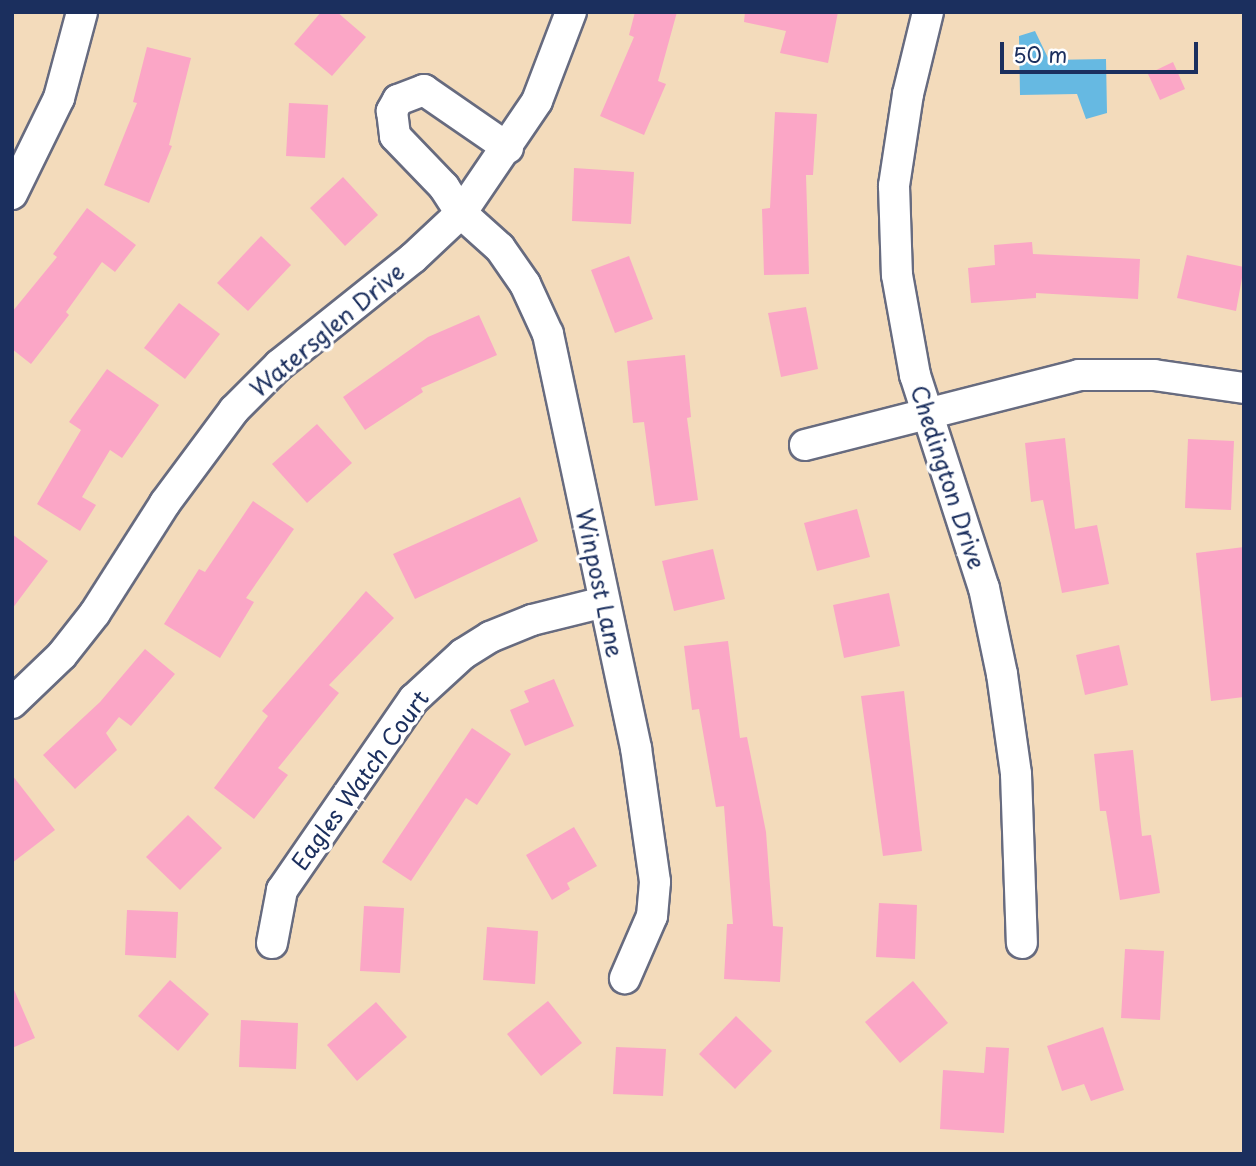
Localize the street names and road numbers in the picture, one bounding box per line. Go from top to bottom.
street label: Watersglen Drive [244,257,410,403]
street label: Chedington Drive [905,382,991,572]
street label: Winpost Lane [571,506,629,660]
street label: Eagles Watch Court [284,683,436,877]

